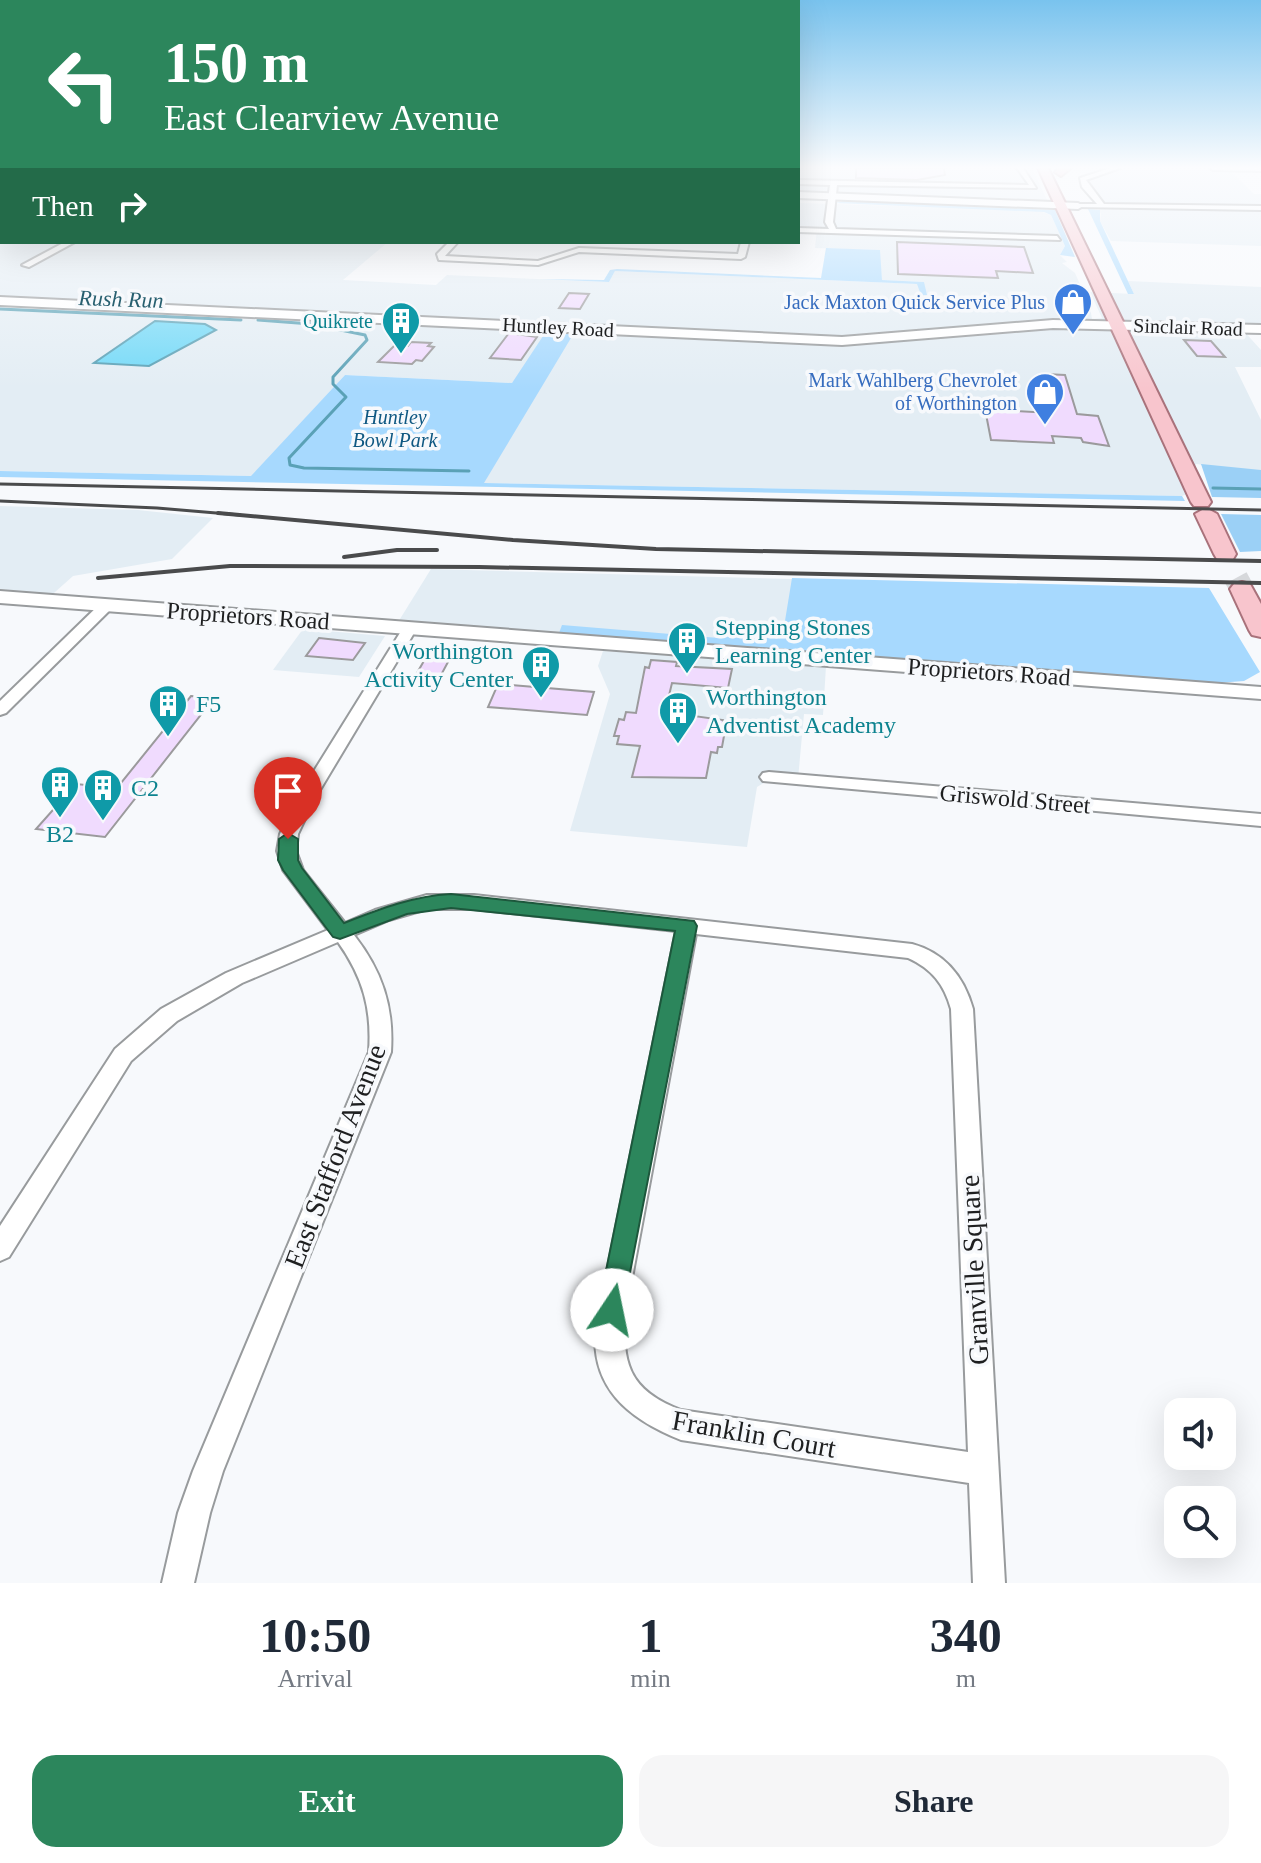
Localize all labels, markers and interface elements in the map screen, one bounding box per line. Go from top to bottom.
icon: left [32,32,136,136]
text: 150 m [164,32,309,94]
text: East Clearview Avenue [164,98,499,138]
icon: right [110,184,154,228]
text: Then [32,189,94,222]
shop icon: Jack Maxton Quick Service Plus [1052,281,1094,336]
water label: Rush Run [77,285,164,313]
place label: Jack Maxton Quick Service Plus [784,291,1045,313]
building icon: Quikrete [380,300,422,355]
place label: Quikrete [303,310,373,332]
street label: Huntley Road [502,313,614,342]
street label: Sinclair Road [1133,314,1243,340]
place label: Mark Wahlberg Chevrolet of Worthington [808,369,1017,415]
shop icon: Mark Wahlberg Chevrolet of Worthington [1024,371,1066,426]
park label: Huntley Bowl Park [353,406,439,451]
street label: Proprietors Road [166,597,330,635]
place label: Stepping Stones Learning Center [715,614,872,668]
building icon: Stepping Stones Learning Center [666,620,708,675]
place label: Worthington Activity Center [364,638,513,692]
building icon: Worthington Activity Center [520,644,562,699]
street label: Proprietors Road [907,653,1071,691]
building icon: F5 [147,683,189,738]
place label: Worthington Adventist Academy [706,684,896,738]
building icon: Worthington Adventist Academy [657,690,699,745]
place label: F5 [196,691,221,717]
pin [254,757,322,839]
building icon: B2 [39,764,81,819]
building icon: C2 [82,767,124,822]
icon: arrive [266,769,310,813]
place label: C2 [131,775,159,801]
street label: Griswold Street [938,779,1092,819]
place label: B2 [46,821,74,847]
street label: East Stafford Avenue [278,1040,392,1272]
street label: Granville Square [954,1174,994,1366]
position arrow [570,1268,654,1352]
map controls [1164,1398,1236,1558]
button: sound [1164,1398,1236,1470]
street label: Franklin Court [670,1404,838,1464]
button: search [1164,1486,1236,1558]
text: 10:50 [259,1609,371,1662]
text: 1 [638,1609,662,1662]
text: 340 [930,1609,1002,1662]
text: Arrival [278,1664,353,1693]
text: min [630,1664,671,1693]
text: m [956,1664,976,1693]
button: Exit [32,1755,623,1847]
button: Share [639,1755,1229,1847]

